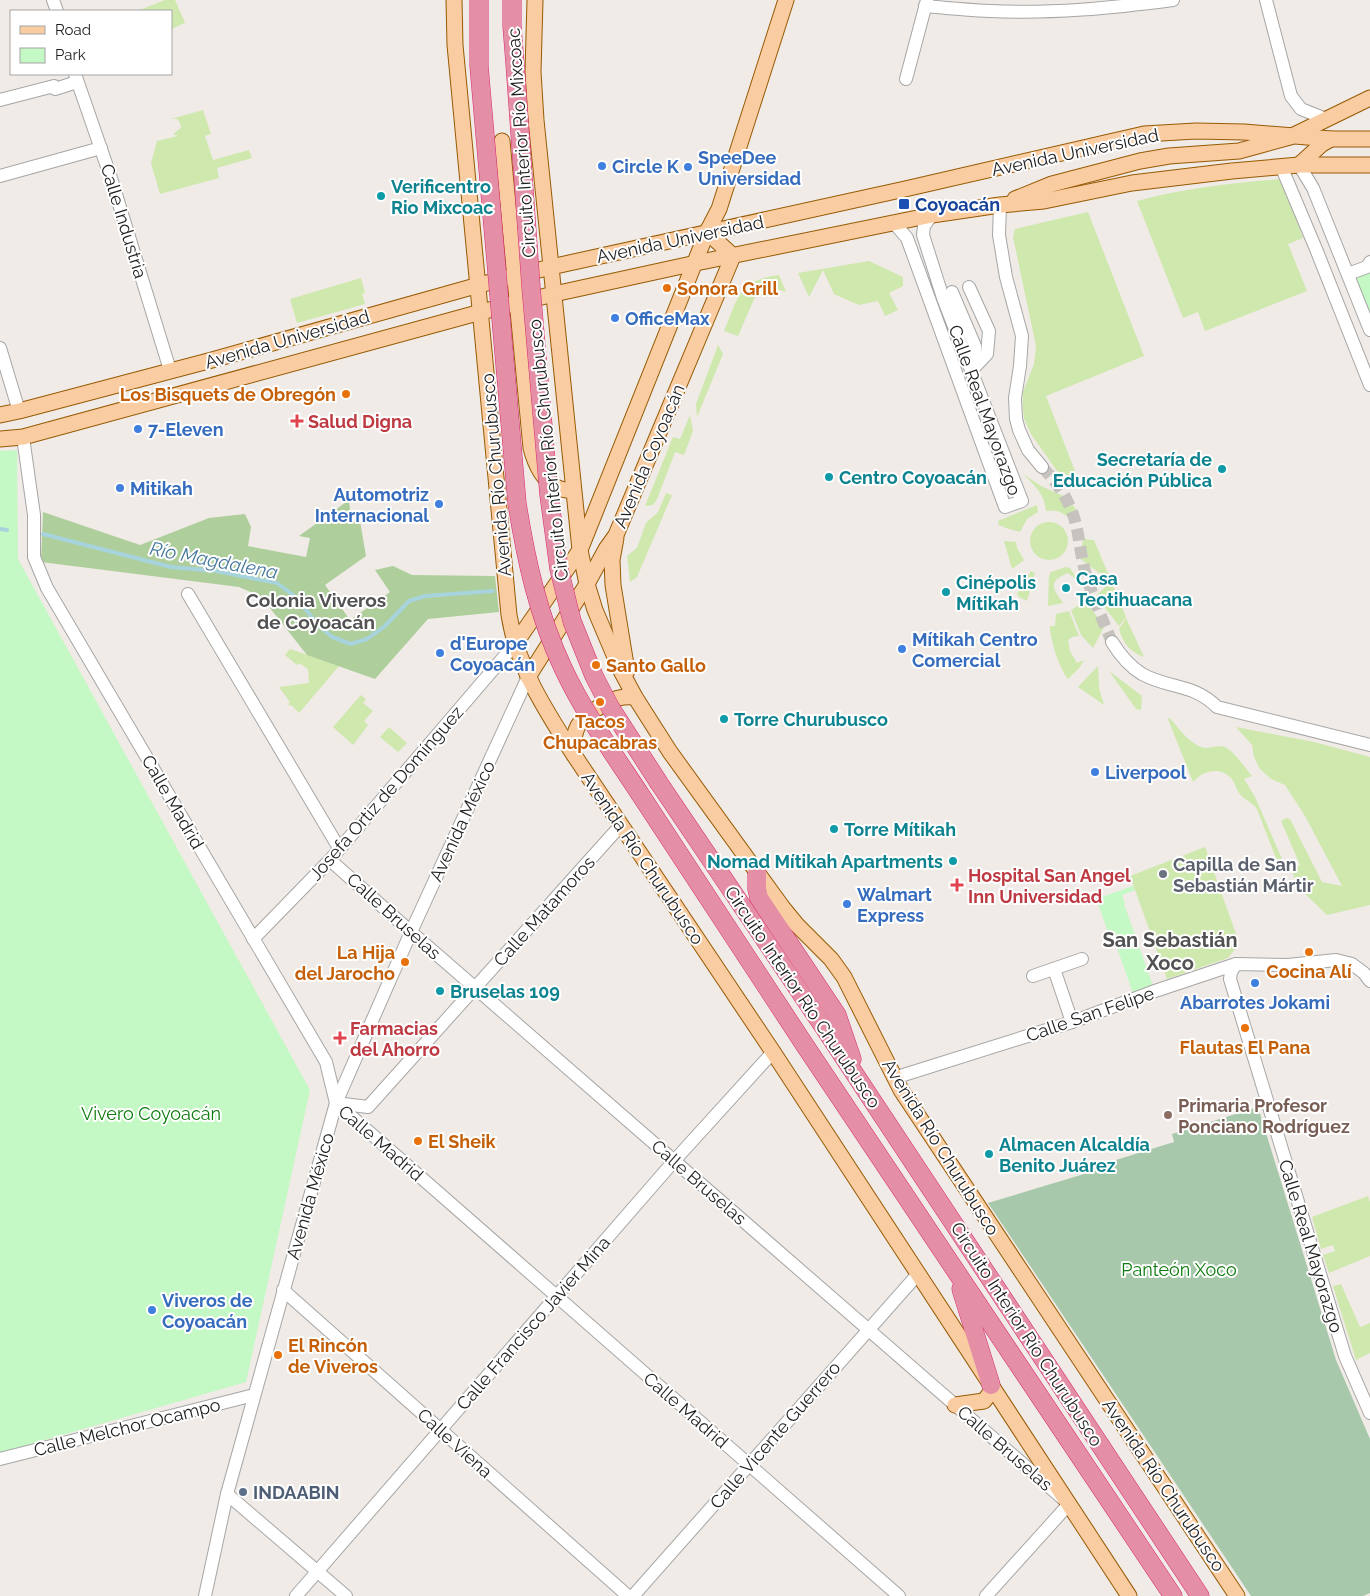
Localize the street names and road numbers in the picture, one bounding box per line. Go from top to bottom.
street label: Circuito Interior Río Mixcoac [502,27,540,259]
street label: Avenida Universidad [990,124,1160,180]
street label: Calle Industria [97,161,151,281]
street label: Avenida Universidad [595,211,765,267]
street label: Avenida Universidad [202,305,372,373]
street label: Circuito Interior Río Churubusco [524,318,572,582]
street label: Calle Real Mayorazgo [944,322,1026,498]
street label: Avenida Río Churubusco [477,372,515,577]
street label: Avenida Coyoacán [609,381,689,531]
street label: Josefa Ortiz de Domínguez [305,702,467,884]
street label: Calle Madrid [138,751,208,853]
street label: Avenida México [425,757,499,885]
street label: Avenida Río Churubusco [577,768,709,949]
street label: Calle Matamoros [489,851,599,970]
street label: Calle Bruselas [343,868,445,964]
street label: Circuito Interior Río Churubusco [721,882,885,1112]
street label: Calle San Felipe [1023,982,1157,1046]
street label: Avenida Río Churubusco [878,1055,1004,1239]
street label: Calle Madrid [334,1101,428,1185]
street label: Avenida México [282,1130,338,1262]
street label: Calle Bruselas [647,1135,751,1229]
street label: Calle Real Mayorazgo [1275,1157,1347,1335]
street label: Circuito Interior Río Churubusco [947,1218,1108,1450]
street label: Calle Francisco Javier Mina [452,1232,614,1414]
street label: Calle Vicente Guerrero [705,1357,845,1513]
street label: Calle Madrid [639,1368,733,1452]
street label: Calle Melchor Ocampo [32,1394,223,1460]
street label: Avenida Río Churubusco [1098,1395,1230,1576]
street label: Calle Bruselas [953,1401,1057,1495]
street label: Calle Viena [413,1404,497,1482]

